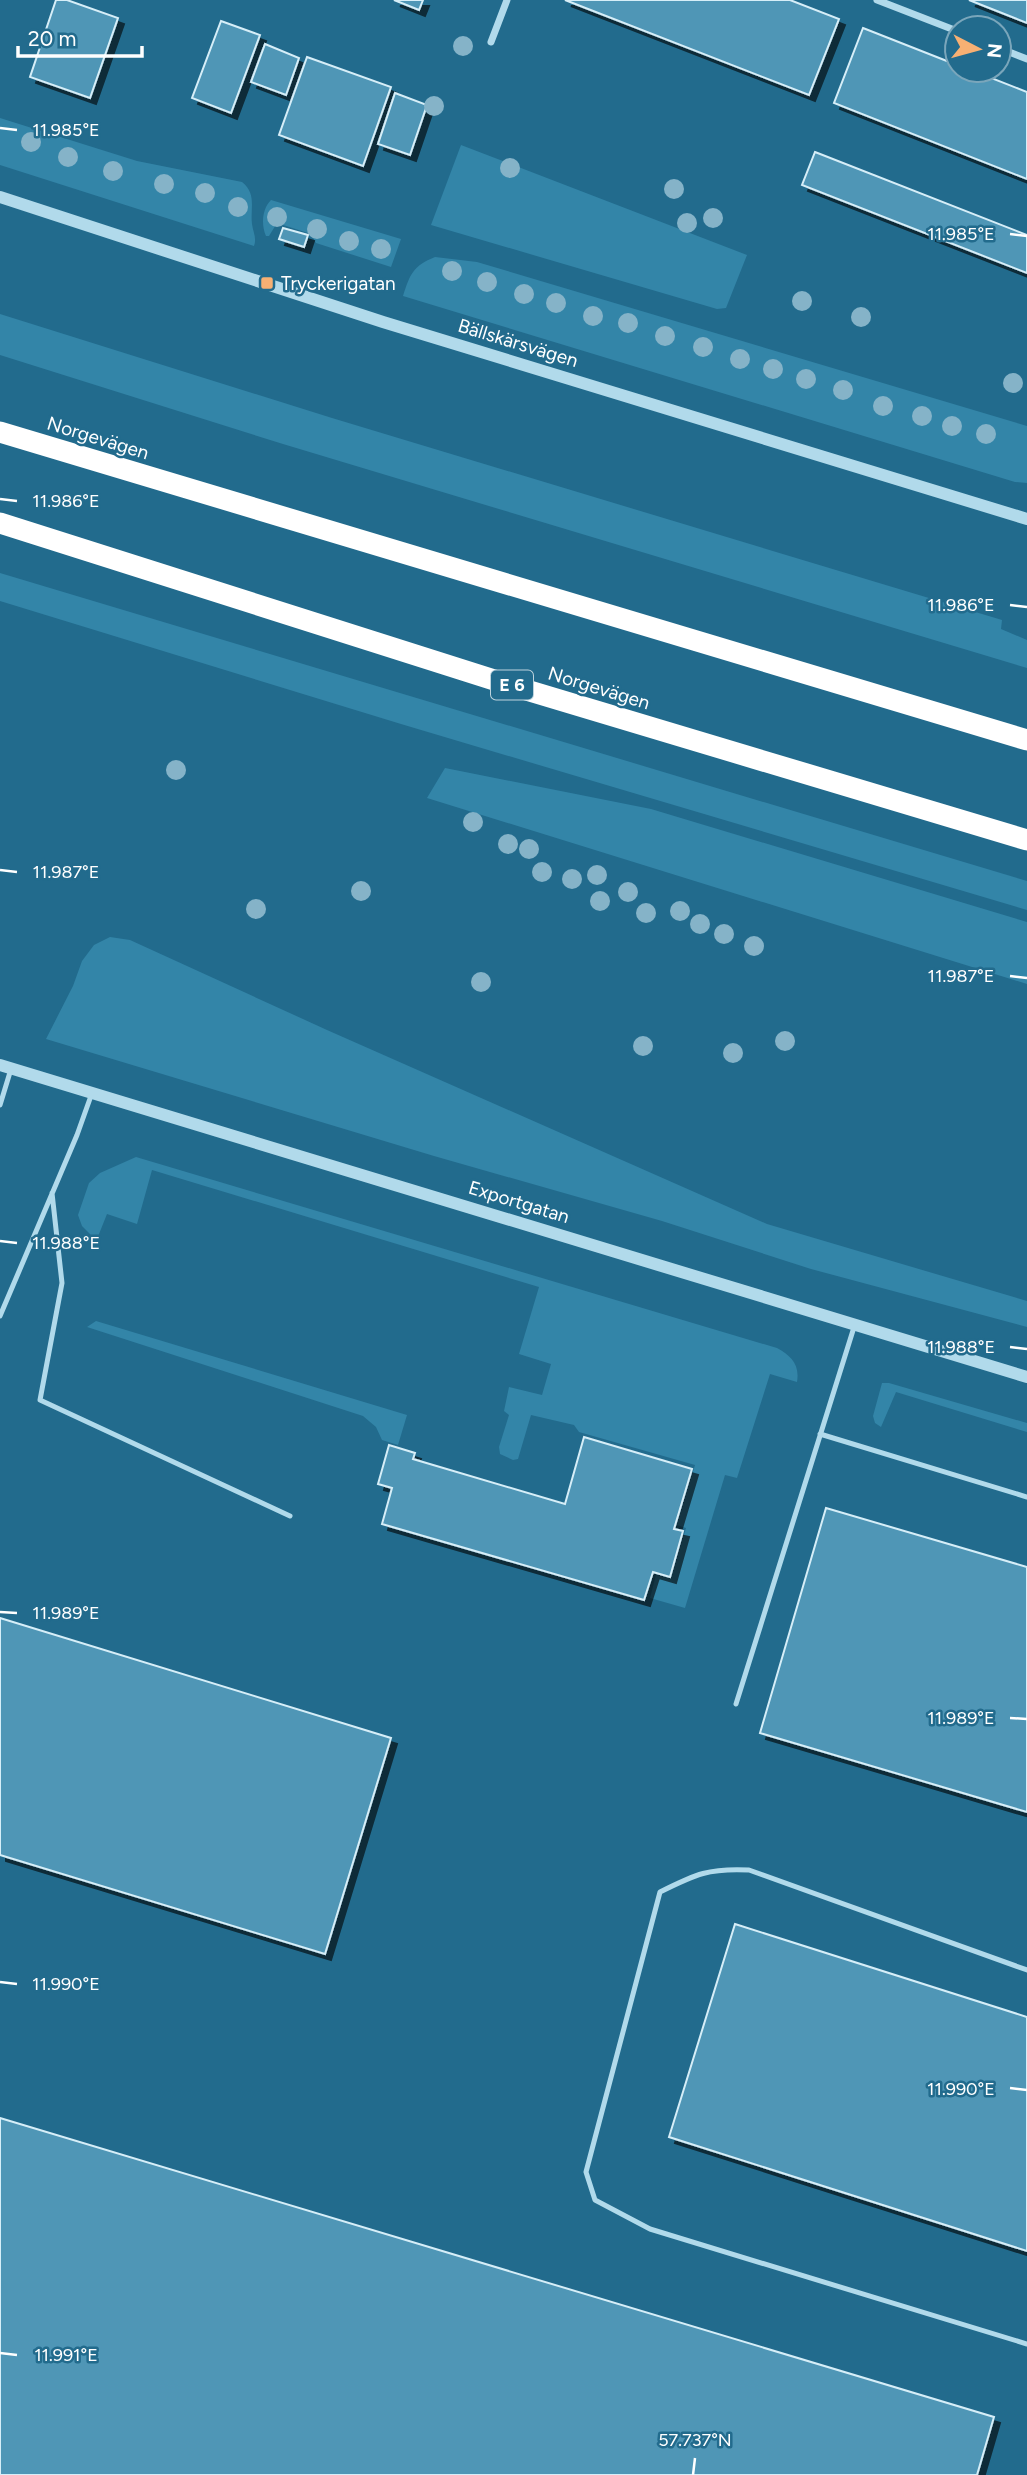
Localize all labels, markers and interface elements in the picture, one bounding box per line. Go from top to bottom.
scale bar [18,14,142,58]
north arrow [943,14,1013,84]
text: 20 m [28,26,76,51]
text: N [982,42,1007,59]
text: 11.985°E [32,119,100,141]
text: 11.985°E [927,223,995,245]
place label: Tryckerigatan [281,272,396,295]
marker: Tryckerigatan [259,275,275,291]
street label: Bällskärsvägen [455,314,581,372]
street label: Norgevägen [44,412,152,464]
text: 11.986°E [32,490,100,512]
text: 11.986°E [927,594,995,616]
street label: Norgevägen [545,662,653,714]
road number: E 6 [491,670,533,700]
text: 11.987°E [33,861,99,883]
text: 11.987°E [928,965,994,987]
street label: Exportgatan [466,1176,572,1228]
text: 11.988°E [32,1232,100,1254]
text: 11.988°E [927,1336,995,1358]
text: 11.989°E [32,1602,100,1624]
text: 11.989°E [927,1707,995,1729]
text: 11.990°E [32,1973,100,1995]
text: 11.990°E [927,2078,995,2100]
text: 11.991°E [34,2344,98,2366]
text: 57.737°N [658,2429,732,2451]

